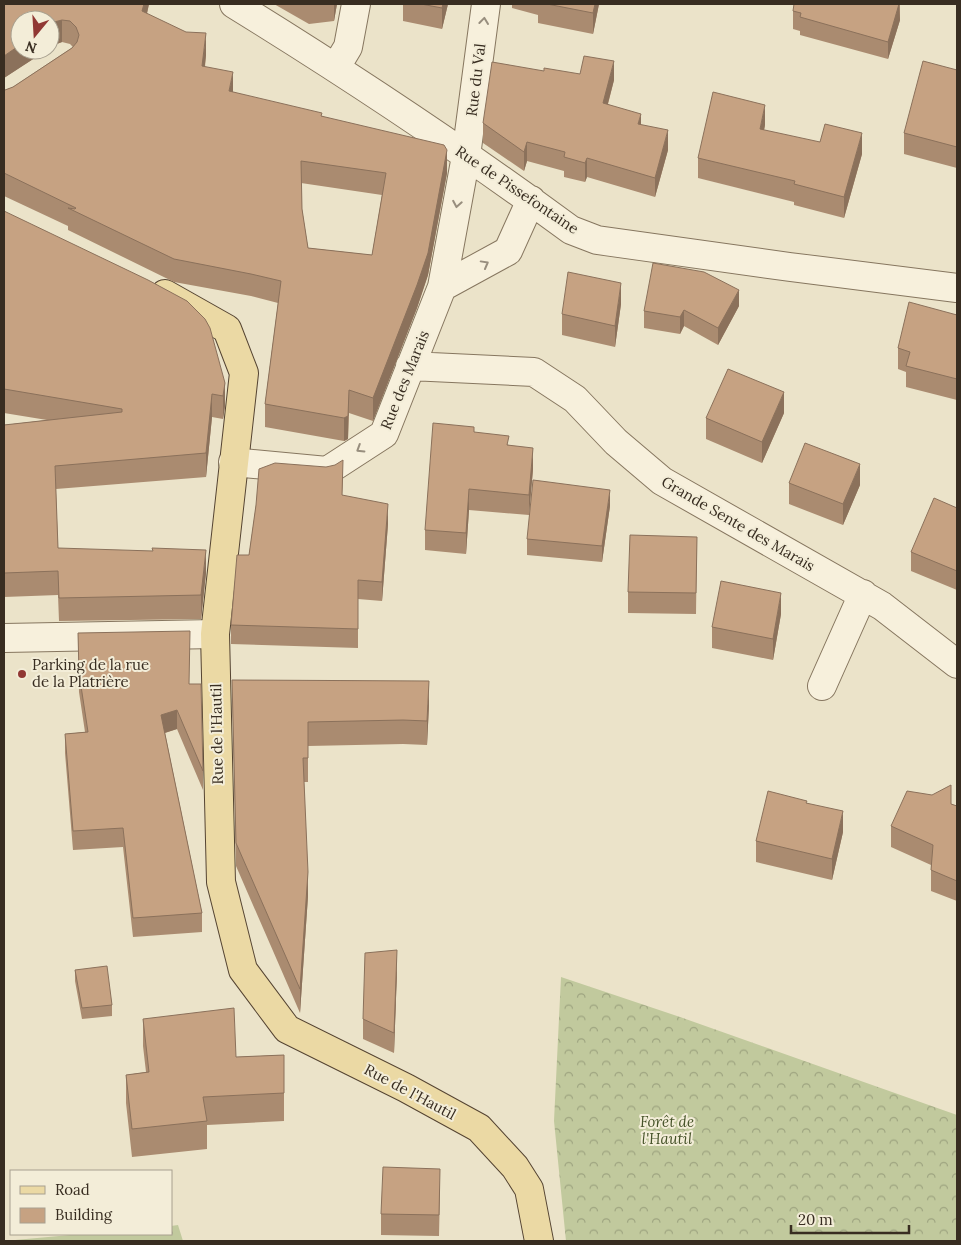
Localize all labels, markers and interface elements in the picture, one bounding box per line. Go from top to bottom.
north arrow [10,10,60,60]
one-way arrow [478,17,489,25]
text: N [23,37,39,58]
street label: Rue du Val [462,42,489,118]
street label: Rue de Pissefontaine [452,141,583,238]
one-way arrow [453,200,463,208]
one-way arrow [479,260,488,270]
street label: Rue des Marais [376,327,433,432]
one-way arrow [356,443,365,453]
street label: Grande Sente des Marais [658,472,818,575]
place label: Parking de la rue de la Platrière [32,655,149,691]
marker: Parking de la rue de la Platrière [16,668,28,680]
street label: Rue de l'Hautil [206,683,227,785]
street label: Rue de l'Hautil [361,1059,459,1124]
park label: Forêt de l'Hautil [640,1112,694,1148]
legend [10,1170,172,1235]
text: Road [55,1180,90,1199]
scale bar [791,1202,908,1234]
text: Building [55,1205,113,1224]
text: 20 m [798,1210,833,1229]

